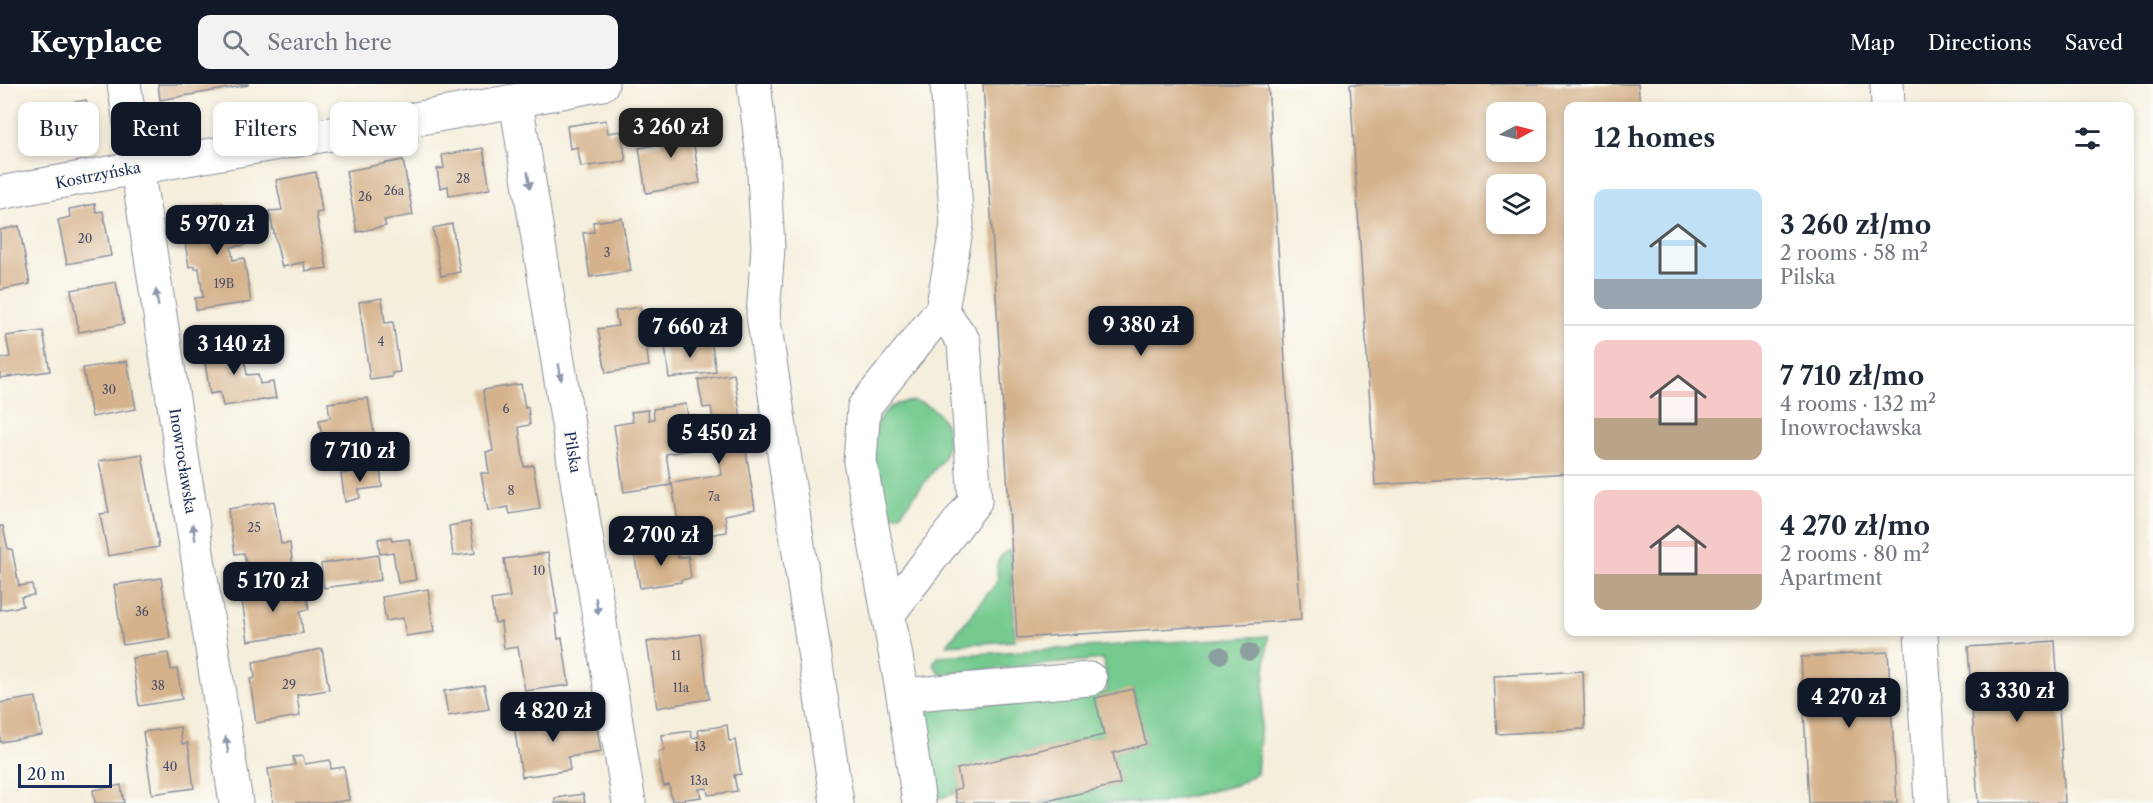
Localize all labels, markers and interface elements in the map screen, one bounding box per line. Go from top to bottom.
search box [198,15,618,69]
text: Keyplace [30,25,162,59]
icon: search [219,26,252,59]
text: Search here [267,29,392,56]
text: Map [1850,30,1895,55]
text: Directions [1928,30,2032,55]
text: Saved [2065,30,2123,55]
chip: Buy [18,102,99,156]
chip: Rent [111,102,201,156]
chip: Filters [213,102,318,156]
chip: New [330,102,418,156]
north arrow [1486,102,1546,162]
map controls [1486,102,1546,234]
pin: 3 260 zł [609,108,733,159]
text: 3 260 zł [633,115,709,139]
text: 12 homes [1594,122,1715,154]
icon: filters [2071,122,2104,155]
street label: Kostrzyńska [54,157,142,193]
one-way arrow [525,170,534,189]
house number: 28 [456,171,470,186]
button: layers [1486,174,1546,234]
house number: 26a [384,183,405,198]
house number: 26 [358,189,372,204]
pin: 5 970 zł [155,205,279,256]
text: 3 260 zł/mo [1780,209,1931,241]
text: 5 970 zł [180,212,254,236]
icon: home [1642,213,1714,285]
house number: 20 [78,231,92,246]
text: 2 rooms · 58 m² [1780,241,1928,265]
house number: 3 [604,245,610,260]
text: Pilska [1780,265,1836,289]
house number: 19B [214,276,234,291]
one-way arrow [153,288,162,307]
pin: 9 380 zł [1079,306,1203,357]
pin: 7 660 zł [628,308,752,359]
text: 9 380 zł [1103,313,1179,337]
text: 7 660 zł [652,315,728,339]
pin: 3 140 zł [172,325,296,376]
text: 3 140 zł [197,332,271,356]
house number: 4 [378,334,385,349]
text: 7 710 zł/mo [1780,360,1924,392]
one-way arrow [555,363,564,382]
icon: home [1642,364,1714,436]
house number: 30 [102,382,116,397]
text: 4 rooms · 132 m² [1780,392,1936,416]
house number: 6 [502,401,510,416]
street label: Inowrocławska [165,407,201,515]
pin: 5 450 zł [657,414,781,465]
text: Inowrocławska [1780,416,1922,440]
text: 5 450 zł [681,421,757,445]
street label: Pilska [560,430,586,474]
pin: 7 710 zł [298,432,422,483]
text: 7 710 zł [325,439,395,463]
house number: 8 [507,483,515,498]
house number: 7a [708,489,721,504]
text: 4 270 zł/mo [1780,510,1930,542]
icon: home [1642,514,1714,586]
pin: 2 700 zł [599,516,723,567]
house number: 25 [247,520,261,535]
one-way arrow [189,522,198,541]
text: 2 700 zł [623,523,699,547]
text: 2 rooms · 80 m² [1780,542,1930,566]
pin: 5 170 zł [211,562,335,613]
house number: 10 [533,563,545,578]
text: Apartment [1780,566,1883,590]
text: 5 170 zł [237,569,309,593]
one-way arrow [593,597,602,616]
house number: 36 [135,604,149,619]
house number: 11 [671,648,681,663]
pin: 3 330 zł [1955,672,2079,723]
house number: 29 [282,677,296,692]
house number: 38 [151,678,165,693]
pin: 4 270 zł [1787,678,1911,729]
text: 3 330 zł [1979,679,2055,703]
house number: 11a [673,680,690,695]
text: 4 270 zł [1811,685,1887,709]
pin: 4 820 zł [491,692,615,743]
text: 4 820 zł [514,699,592,723]
one-way arrow [222,736,231,755]
house number: 13 [694,739,706,754]
house number: 40 [163,759,177,774]
scale bar [18,761,112,788]
text: 20 m [27,764,66,784]
house number: 13a [690,773,709,788]

